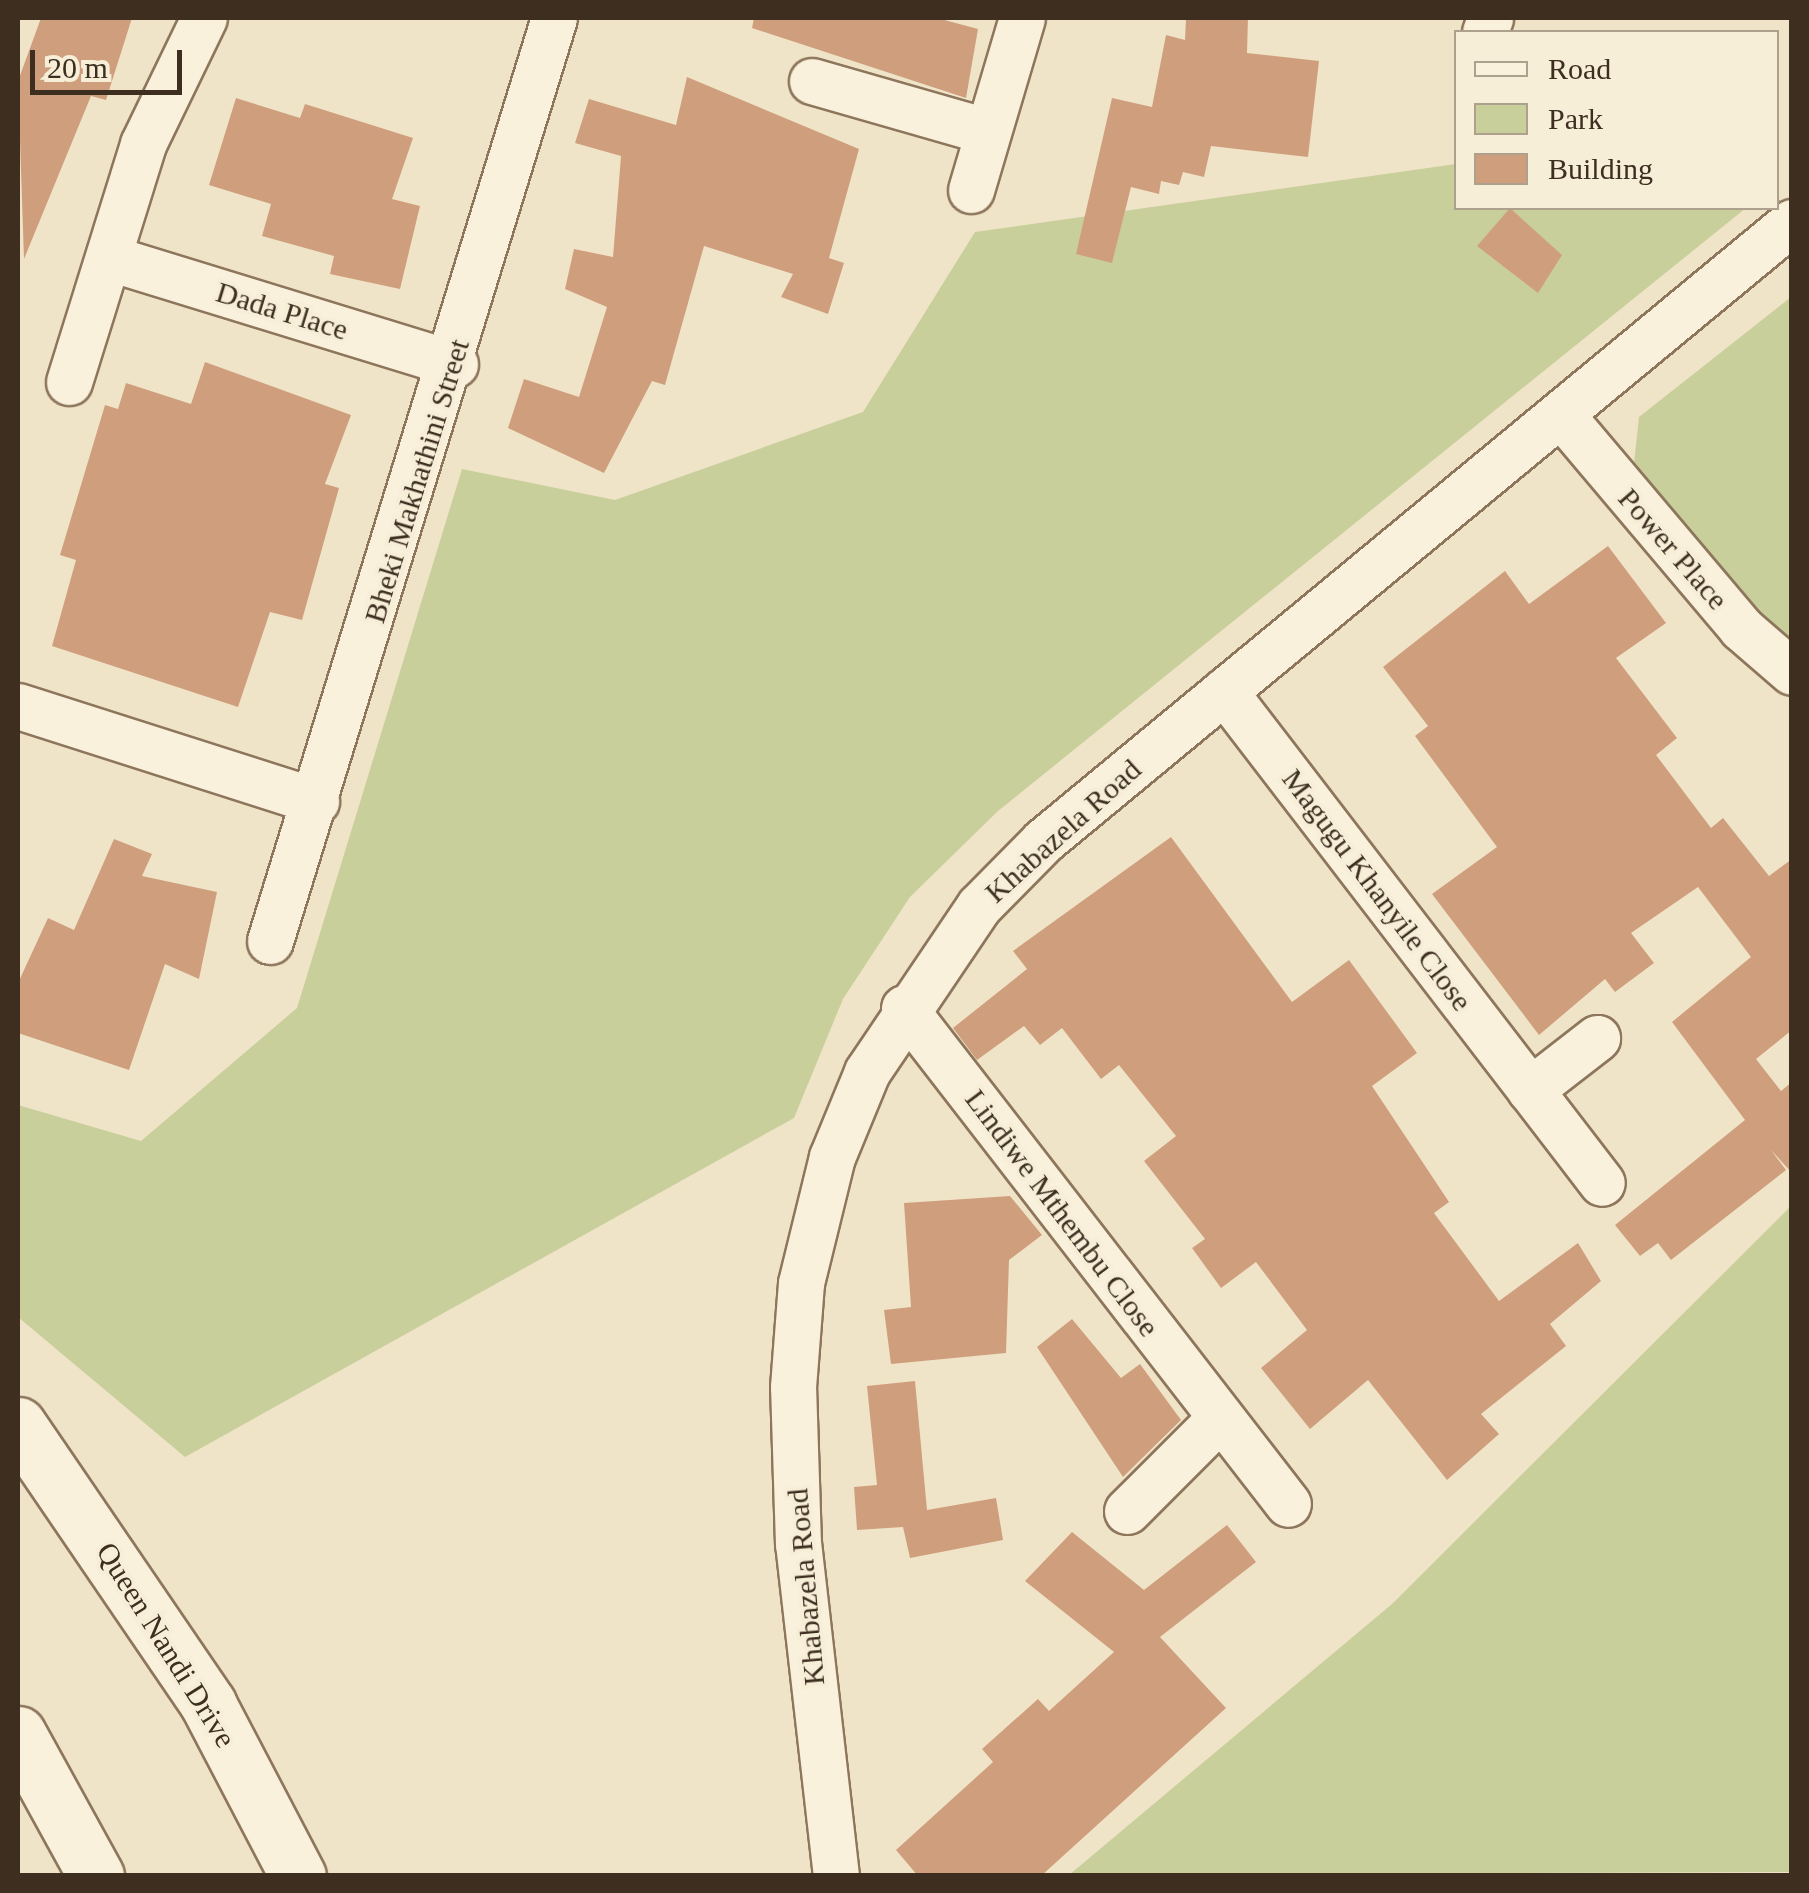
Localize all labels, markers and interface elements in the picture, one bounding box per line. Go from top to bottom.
scale bar [35,30,188,92]
legend [1454,30,1779,210]
text: 20 m [47,51,108,84]
text: Road [1548,52,1611,85]
text: Park [1548,102,1603,135]
text: Building [1548,152,1653,185]
street label: Dada Place [212,274,352,348]
street label: Bheki Makhathini Street [357,335,477,627]
street label: Power Place [1610,481,1736,617]
street label: Khabazela Road [978,752,1148,910]
street label: Magugu Khanyile Close [1274,762,1480,1018]
street label: Lindiwe Mthembu Close [957,1082,1167,1344]
street label: Khabazela Road [779,1487,833,1687]
street label: Queen Nandi Drive [88,1536,244,1754]

